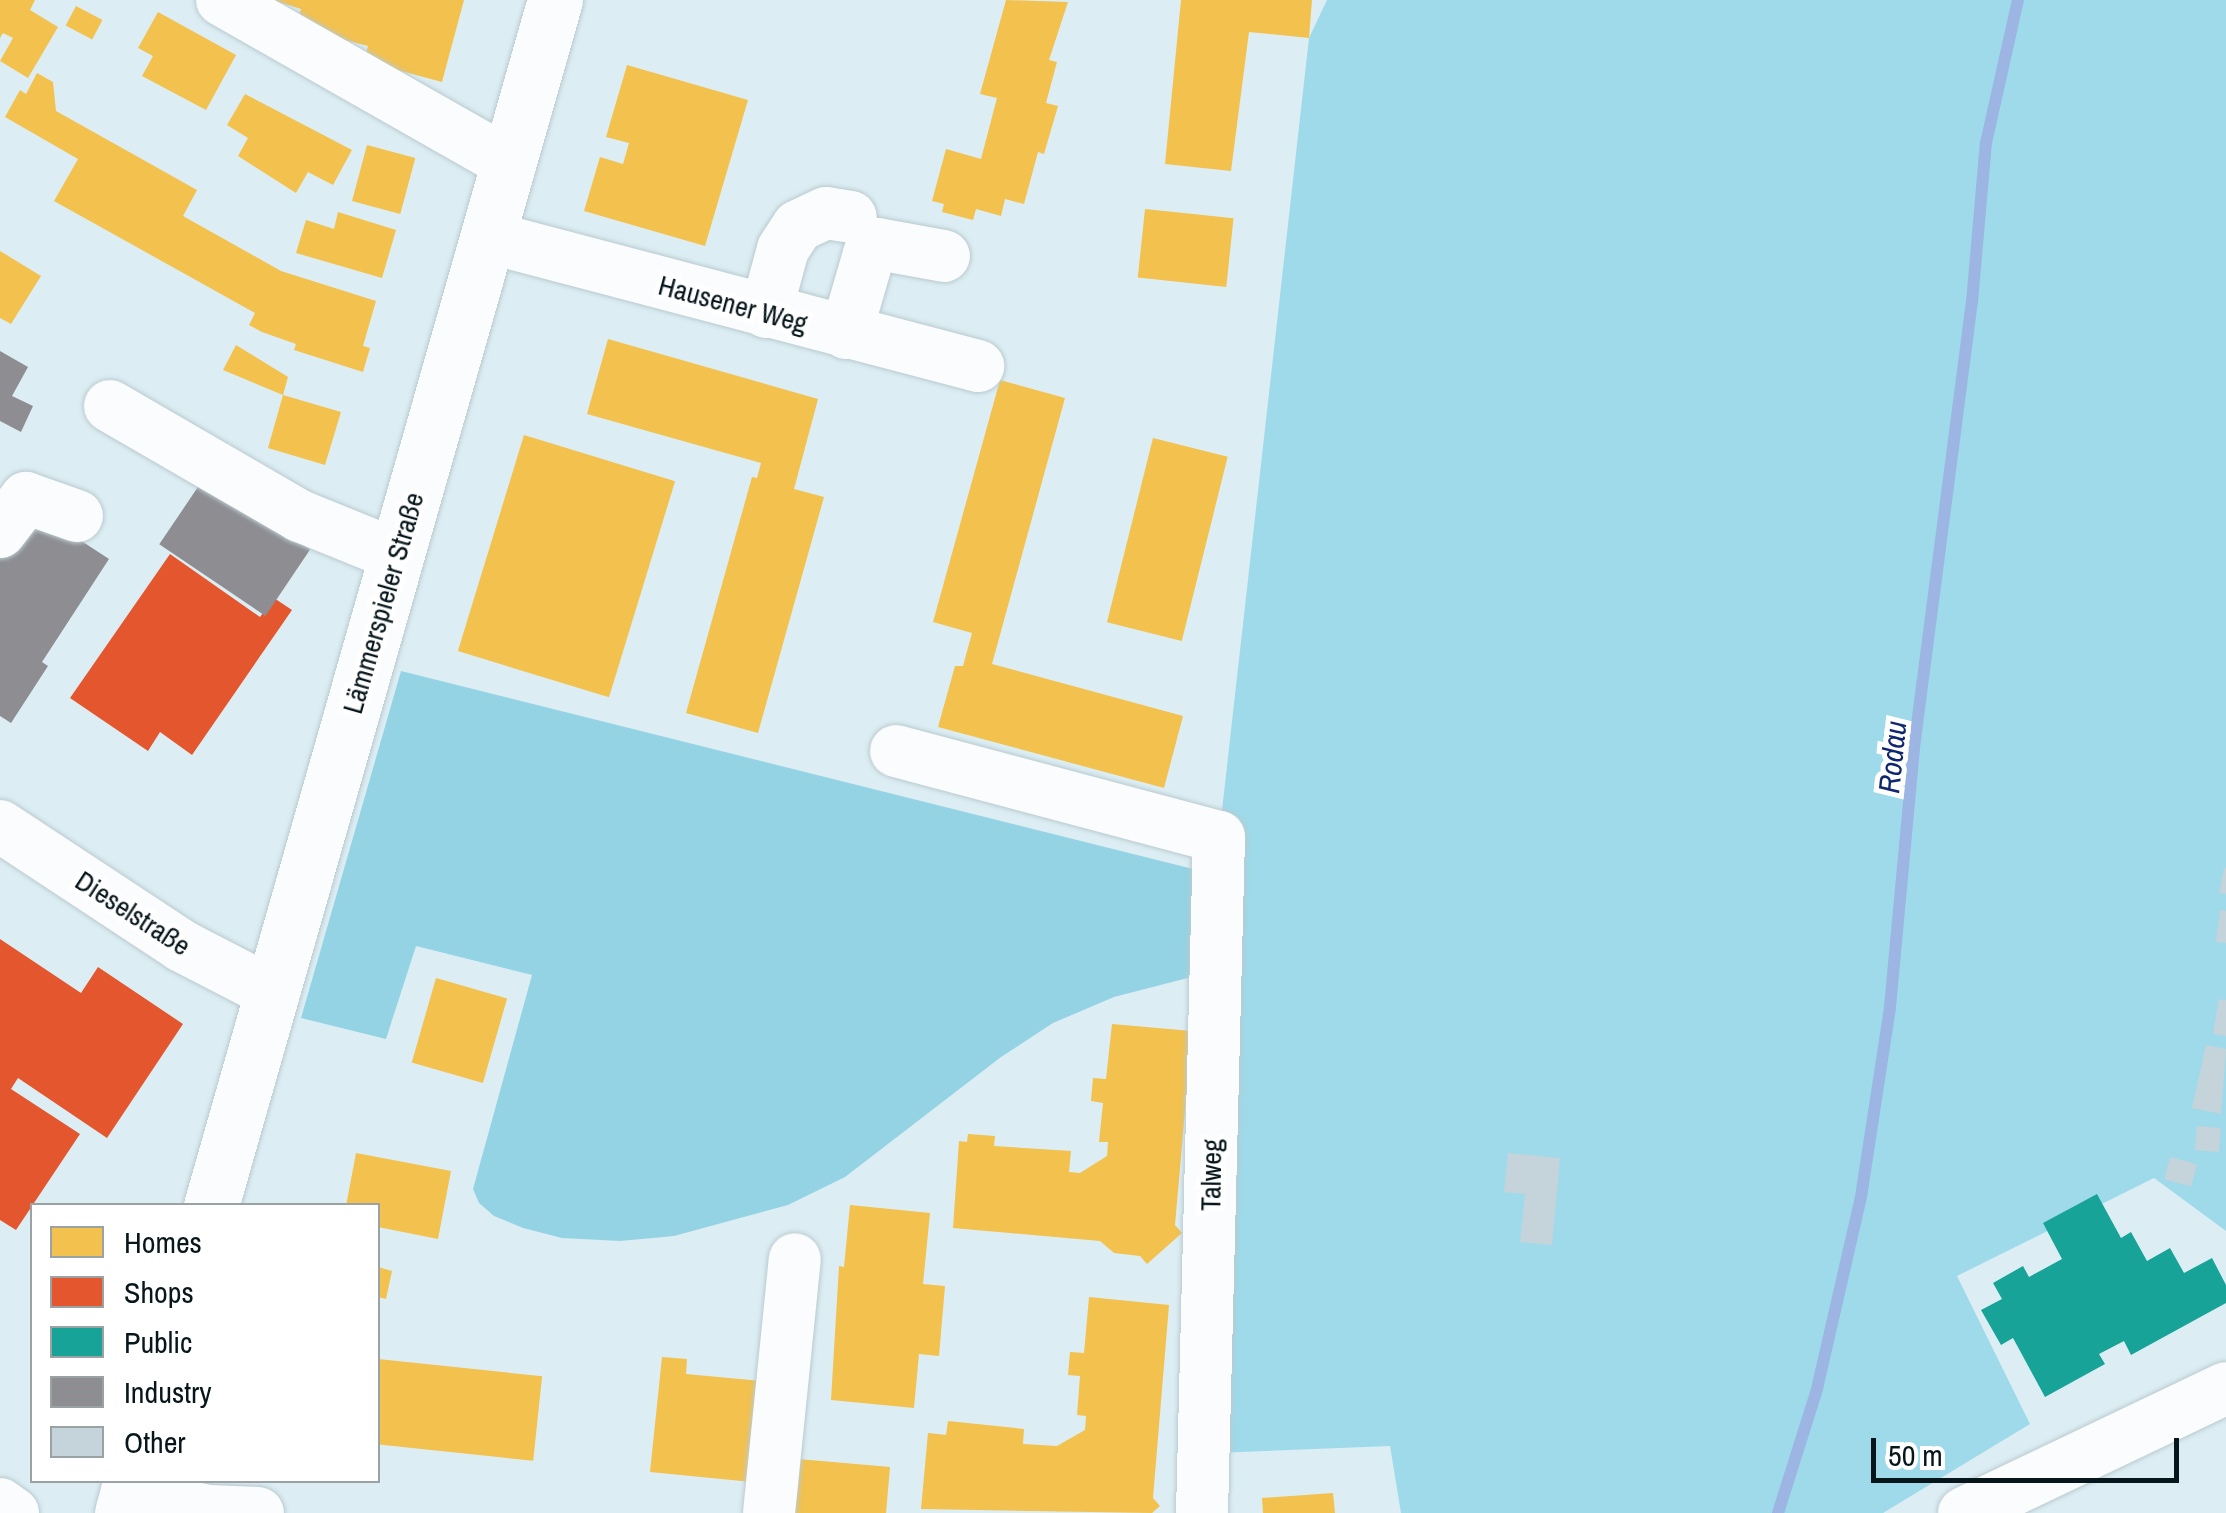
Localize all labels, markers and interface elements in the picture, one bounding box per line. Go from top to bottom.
street label: Hausener Weg [655,268,811,340]
street label: Lämmerspieler Straße [335,489,431,717]
water label: Rodau [1870,719,1914,795]
street label: Dieselstraße [69,863,197,963]
street label: Talweg [1194,1139,1228,1211]
legend [30,1203,380,1483]
text: Homes [124,1222,202,1262]
text: Shops [124,1272,194,1312]
text: Public [124,1322,192,1362]
text: Industry [124,1372,212,1412]
scale bar [1876,1418,2184,1480]
text: Other [124,1422,186,1462]
text: 50 m [1888,1435,1943,1475]

